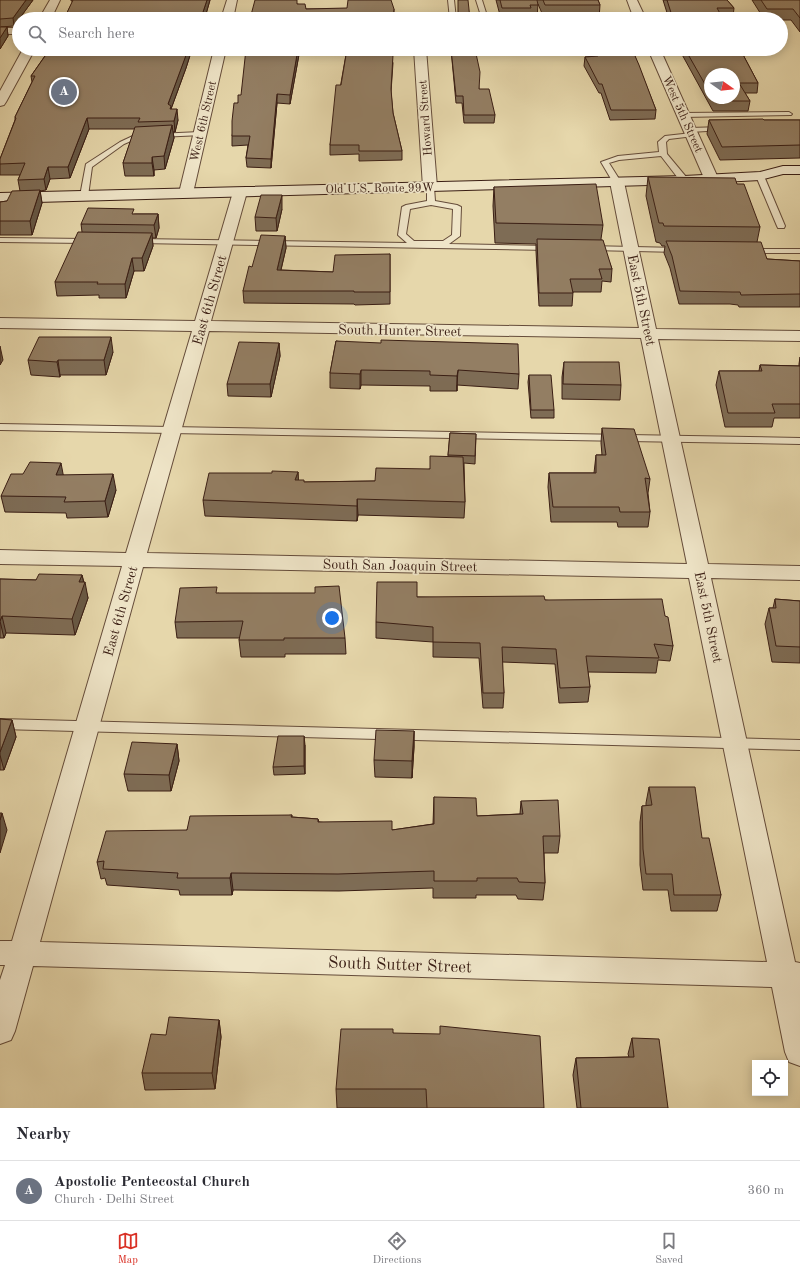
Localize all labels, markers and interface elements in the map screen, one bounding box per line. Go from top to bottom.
search box [12,12,788,56]
icon: search [26,23,48,45]
text: Search here [58,27,135,42]
north arrow [704,68,740,104]
street label: West 5th Street [660,74,705,155]
pin: A [51,77,77,107]
street label: Howard Street [417,79,435,156]
street label: West 6th Street [189,80,219,163]
street label: Old U.S. Route 99W [325,182,435,196]
street label: East 6th Street [190,253,230,347]
street label: East 5th Street [624,253,658,347]
street label: South Hunter Street [338,323,462,339]
street label: South San Joaquin Street [322,558,478,574]
street label: East 6th Street [101,564,141,658]
street label: East 5th Street [691,570,725,664]
your location [322,608,342,628]
street label: South Sutter Street [328,954,472,977]
map controls [752,1060,788,1096]
button: locate [752,1060,788,1096]
text: Nearby [16,1126,71,1143]
text: Apostolic Pentecostal Church [54,1175,250,1190]
text: A [24,1184,34,1197]
text: 360 m [747,1184,784,1197]
text: Church · Delhi Street [54,1193,174,1206]
tab: Map [117,1230,139,1268]
tab: Directions [373,1230,421,1268]
tab: Saved [655,1230,683,1268]

